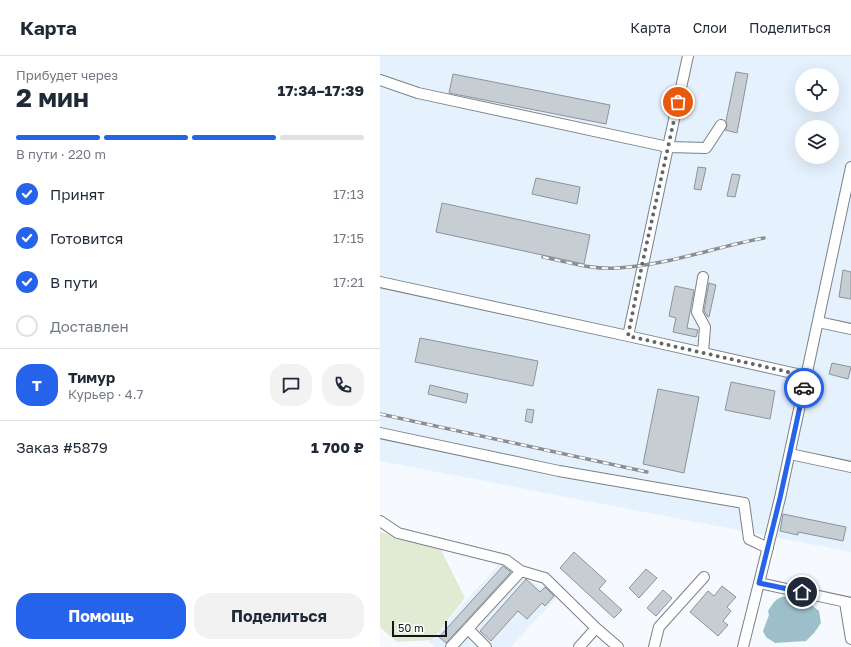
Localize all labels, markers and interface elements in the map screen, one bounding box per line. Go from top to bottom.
text: Карта [20,16,77,39]
text: Карта [630,19,671,36]
text: Слои [693,19,727,36]
text: Поделиться [749,19,831,36]
text: Прибудет через [16,67,118,83]
map controls [795,68,839,164]
button: locate [795,68,839,112]
text: 17:34–17:39 [277,81,364,99]
text: 2 мин [16,82,89,113]
pin [661,85,695,119]
icon: bag [667,91,689,113]
button: layers [795,120,839,164]
text: В пути · 220 m [16,146,106,162]
icon: check [16,183,38,205]
text: Принят [50,185,105,203]
text: 17:13 [333,186,364,202]
icon: check [16,227,38,249]
text: Готовится [50,229,123,247]
text: 17:15 [333,230,364,246]
icon: check [16,271,38,293]
text: В пути [50,273,98,291]
text: 17:21 [333,274,364,290]
text: Доставлен [50,317,129,335]
button: chat [270,364,312,406]
button: phone [322,364,364,406]
text: Тимур [68,368,115,386]
courier [784,368,824,408]
text: Т [32,376,42,394]
icon: car [793,377,815,399]
text: Курьер · 4.7 [68,386,143,402]
text: Заказ #5879 [16,438,108,456]
text: 1 700 ₽ [311,438,364,456]
pin [785,575,819,609]
icon: home [791,581,813,603]
button: Помощь [16,593,186,639]
button: Поделиться [194,593,364,639]
scale bar [392,619,447,638]
text: 50 m [398,621,424,634]

